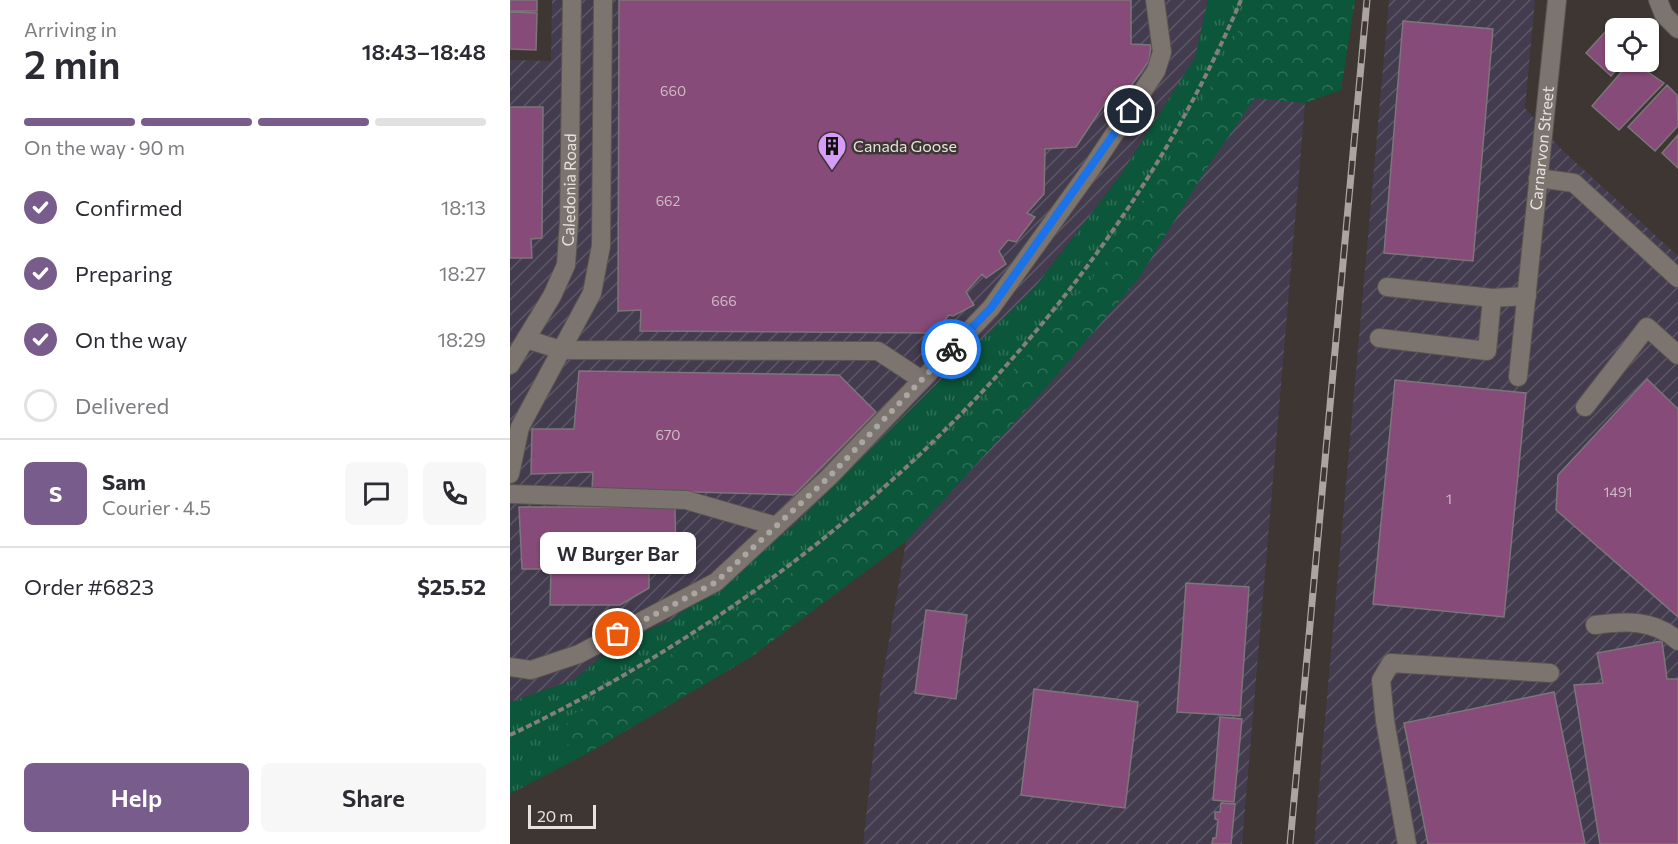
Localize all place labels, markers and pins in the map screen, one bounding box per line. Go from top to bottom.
pin [1104,85,1155,136]
building icon: Canada Goose [816,130,848,172]
place label: Canada Goose [853,136,957,155]
callout: W Burger Bar [540,532,696,574]
pin [592,608,643,659]

